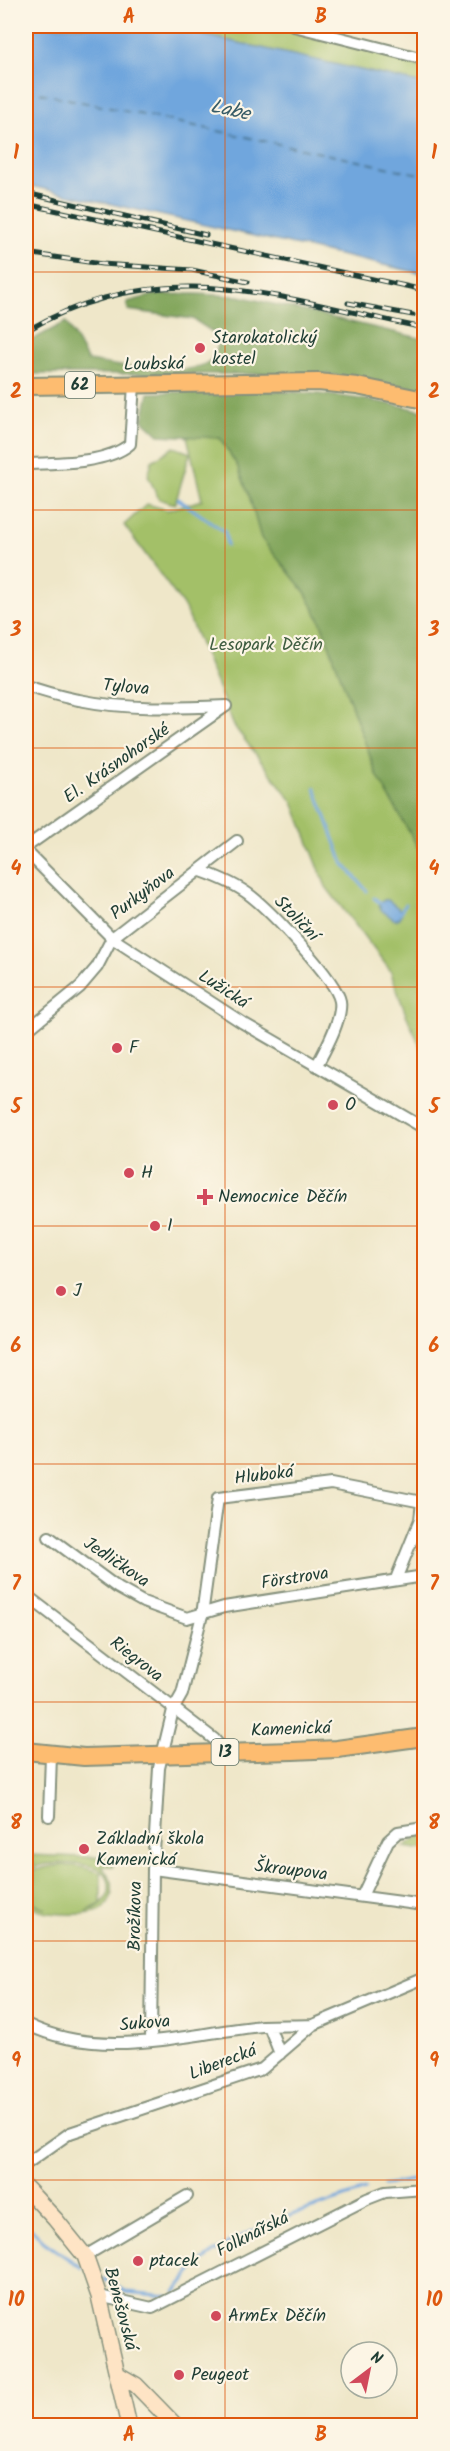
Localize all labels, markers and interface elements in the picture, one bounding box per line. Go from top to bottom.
text: A [123,2,135,34]
text: B [315,2,327,34]
water label: Labe [207,91,255,131]
text: 1 [13,138,19,170]
text: 1 [431,138,437,170]
place label: Starokatolický kostel [212,324,318,374]
marker: Starokatolický kostel [193,341,207,355]
street label: Loubská [123,350,186,380]
road number: 62 [65,372,95,398]
text: 2 [10,377,22,409]
text: 2 [428,377,440,409]
text: 3 [10,615,22,647]
text: 3 [428,615,440,647]
park label: Lesopark Děčín [209,631,323,660]
street label: Tylova [101,672,151,704]
street label: El. Krásnohorské [58,716,177,812]
text: 4 [11,854,22,886]
text: 4 [429,854,440,886]
street label: Purkyňova [104,860,182,928]
street label: Stoliční [266,889,328,951]
street label: Lužická [192,963,255,1018]
place label: F [129,1034,140,1063]
marker: F [110,1041,124,1055]
place label: O [345,1091,356,1120]
text: 5 [10,1092,23,1124]
text: 5 [428,1092,441,1124]
marker: O [326,1098,340,1112]
place label: H [141,1159,153,1188]
marker: H [122,1166,136,1180]
place label: Nemocnice Děčín [218,1183,347,1212]
marker: Nemocnice Děčín [196,1188,214,1206]
place label: I [167,1212,173,1241]
marker: I [148,1219,162,1233]
place label: J [73,1277,82,1306]
marker: J [54,1284,68,1298]
text: 6 [11,1331,22,1363]
text: 6 [429,1331,440,1363]
street label: Hluboká [233,1458,297,1494]
street label: Jedličkova [77,1530,155,1596]
street label: Förstrova [259,1559,331,1599]
text: 7 [11,1569,21,1601]
text: 7 [429,1569,439,1601]
street label: Riegrova [103,1630,169,1690]
street label: Kamenická [250,1714,333,1746]
road number: 13 [212,1739,238,1765]
text: 8 [10,1808,22,1840]
text: 8 [428,1808,440,1840]
place label: Základní škola Kamenická [96,1825,204,1875]
marker: Základní škola Kamenická [77,1842,91,1856]
street label: Škroupova [253,1852,329,1890]
street label: Brožíkova [121,1881,151,1951]
street label: Sukova [118,2007,172,2041]
street label: Liberecká [185,2036,263,2089]
text: 9 [11,2046,21,2078]
text: 9 [429,2046,439,2078]
street label: Folknářská [211,2204,296,2266]
place label: ptacek [149,2247,199,2276]
marker: ptacek [131,2254,145,2268]
street label: Benešovská [95,2264,145,2355]
text: 10 [8,2285,25,2317]
text: 10 [426,2285,443,2317]
place label: ArmEx Děčín [228,2302,326,2331]
marker: ArmEx Děčín [209,2309,223,2323]
north arrow [339,2340,399,2400]
text: N [365,2345,387,2372]
place label: Peugeot [191,2361,250,2390]
marker: Peugeot [172,2368,186,2382]
text: A [123,2420,135,2451]
text: B [315,2420,327,2451]

